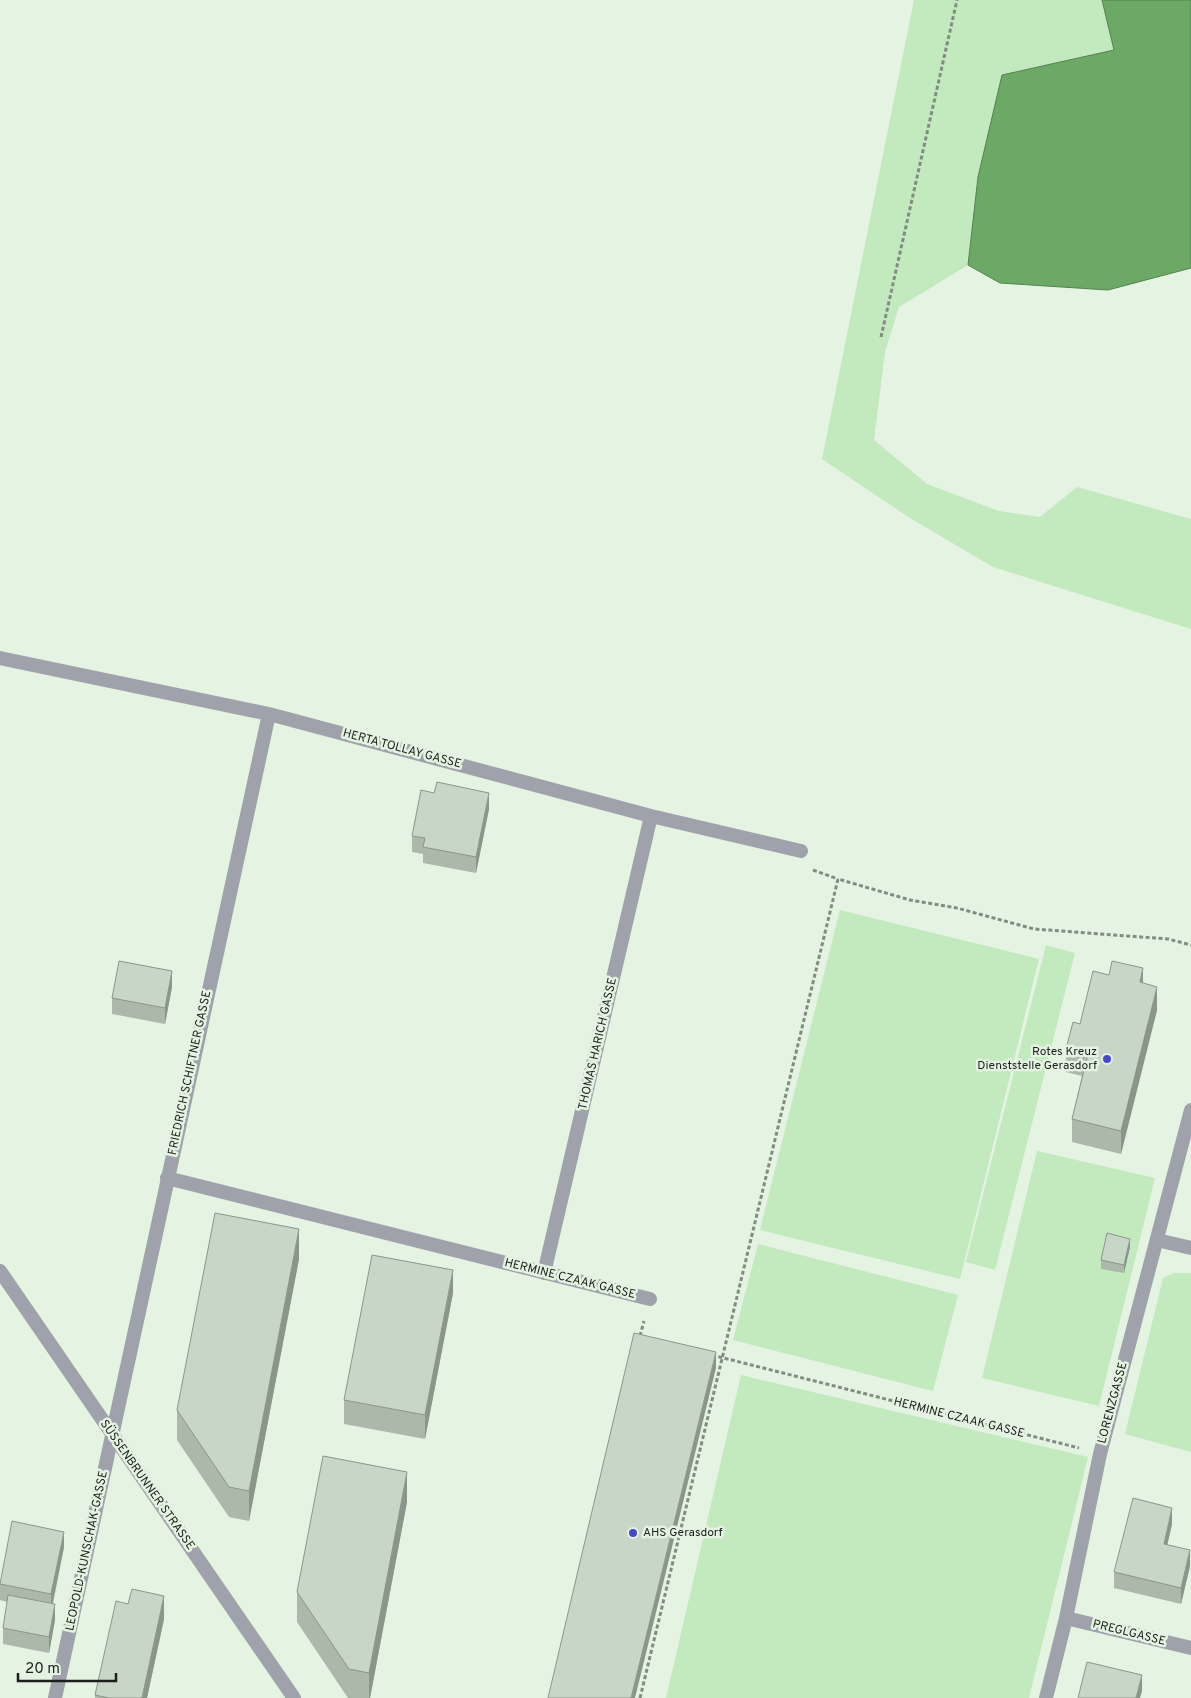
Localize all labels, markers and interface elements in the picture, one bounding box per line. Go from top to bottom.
street label: HERTA TOLLAY GASSE [341,725,463,773]
street label: THOMAS HARICH GASSE [575,976,621,1112]
street label: FRIEDRICH SCHIFTNER GASSE [165,989,215,1157]
place label: Rotes Kreuz Dienststelle Gerasdorf [977,1044,1097,1074]
marker: Rotes Kreuz Dienststelle Gerasdorf [1101,1053,1113,1065]
street label: HERMINE CZAAK GASSE [503,1255,637,1303]
street label: LORENZGASSE [1094,1361,1132,1445]
street label: HERMINE CZAAK GASSE [892,1394,1026,1442]
street label: SÜSSENBRUNNER STRASSE [96,1417,198,1553]
street label: LEOPOLD-KUNSCHAK-GASSE [62,1469,112,1633]
place label: AHS Gerasdorf [643,1525,723,1541]
marker: AHS Gerasdorf [627,1527,639,1539]
street label: PREGLGASSE [1091,1616,1167,1650]
scale bar [18,1650,115,1682]
text: 20 m [25,1660,60,1679]

